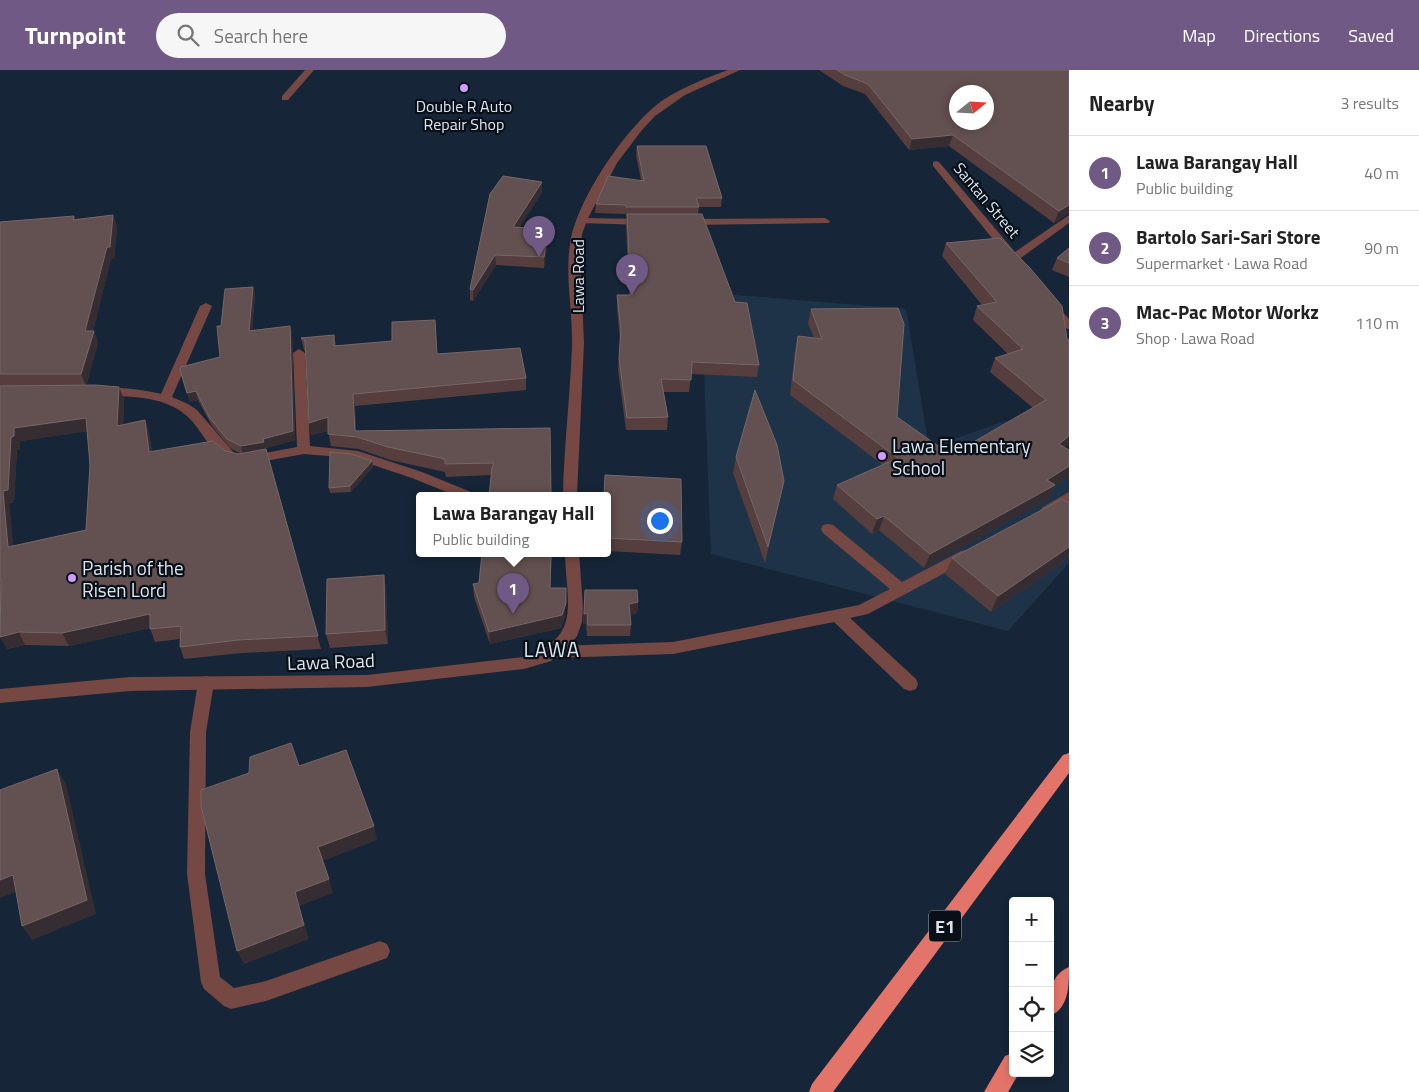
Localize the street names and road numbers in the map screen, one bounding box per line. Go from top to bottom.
street label: Santan Street [948,157,1026,243]
street label: Lawa Road [566,239,590,313]
street label: Lawa Road [287,645,375,677]
road number: E1 [929,910,961,941]

